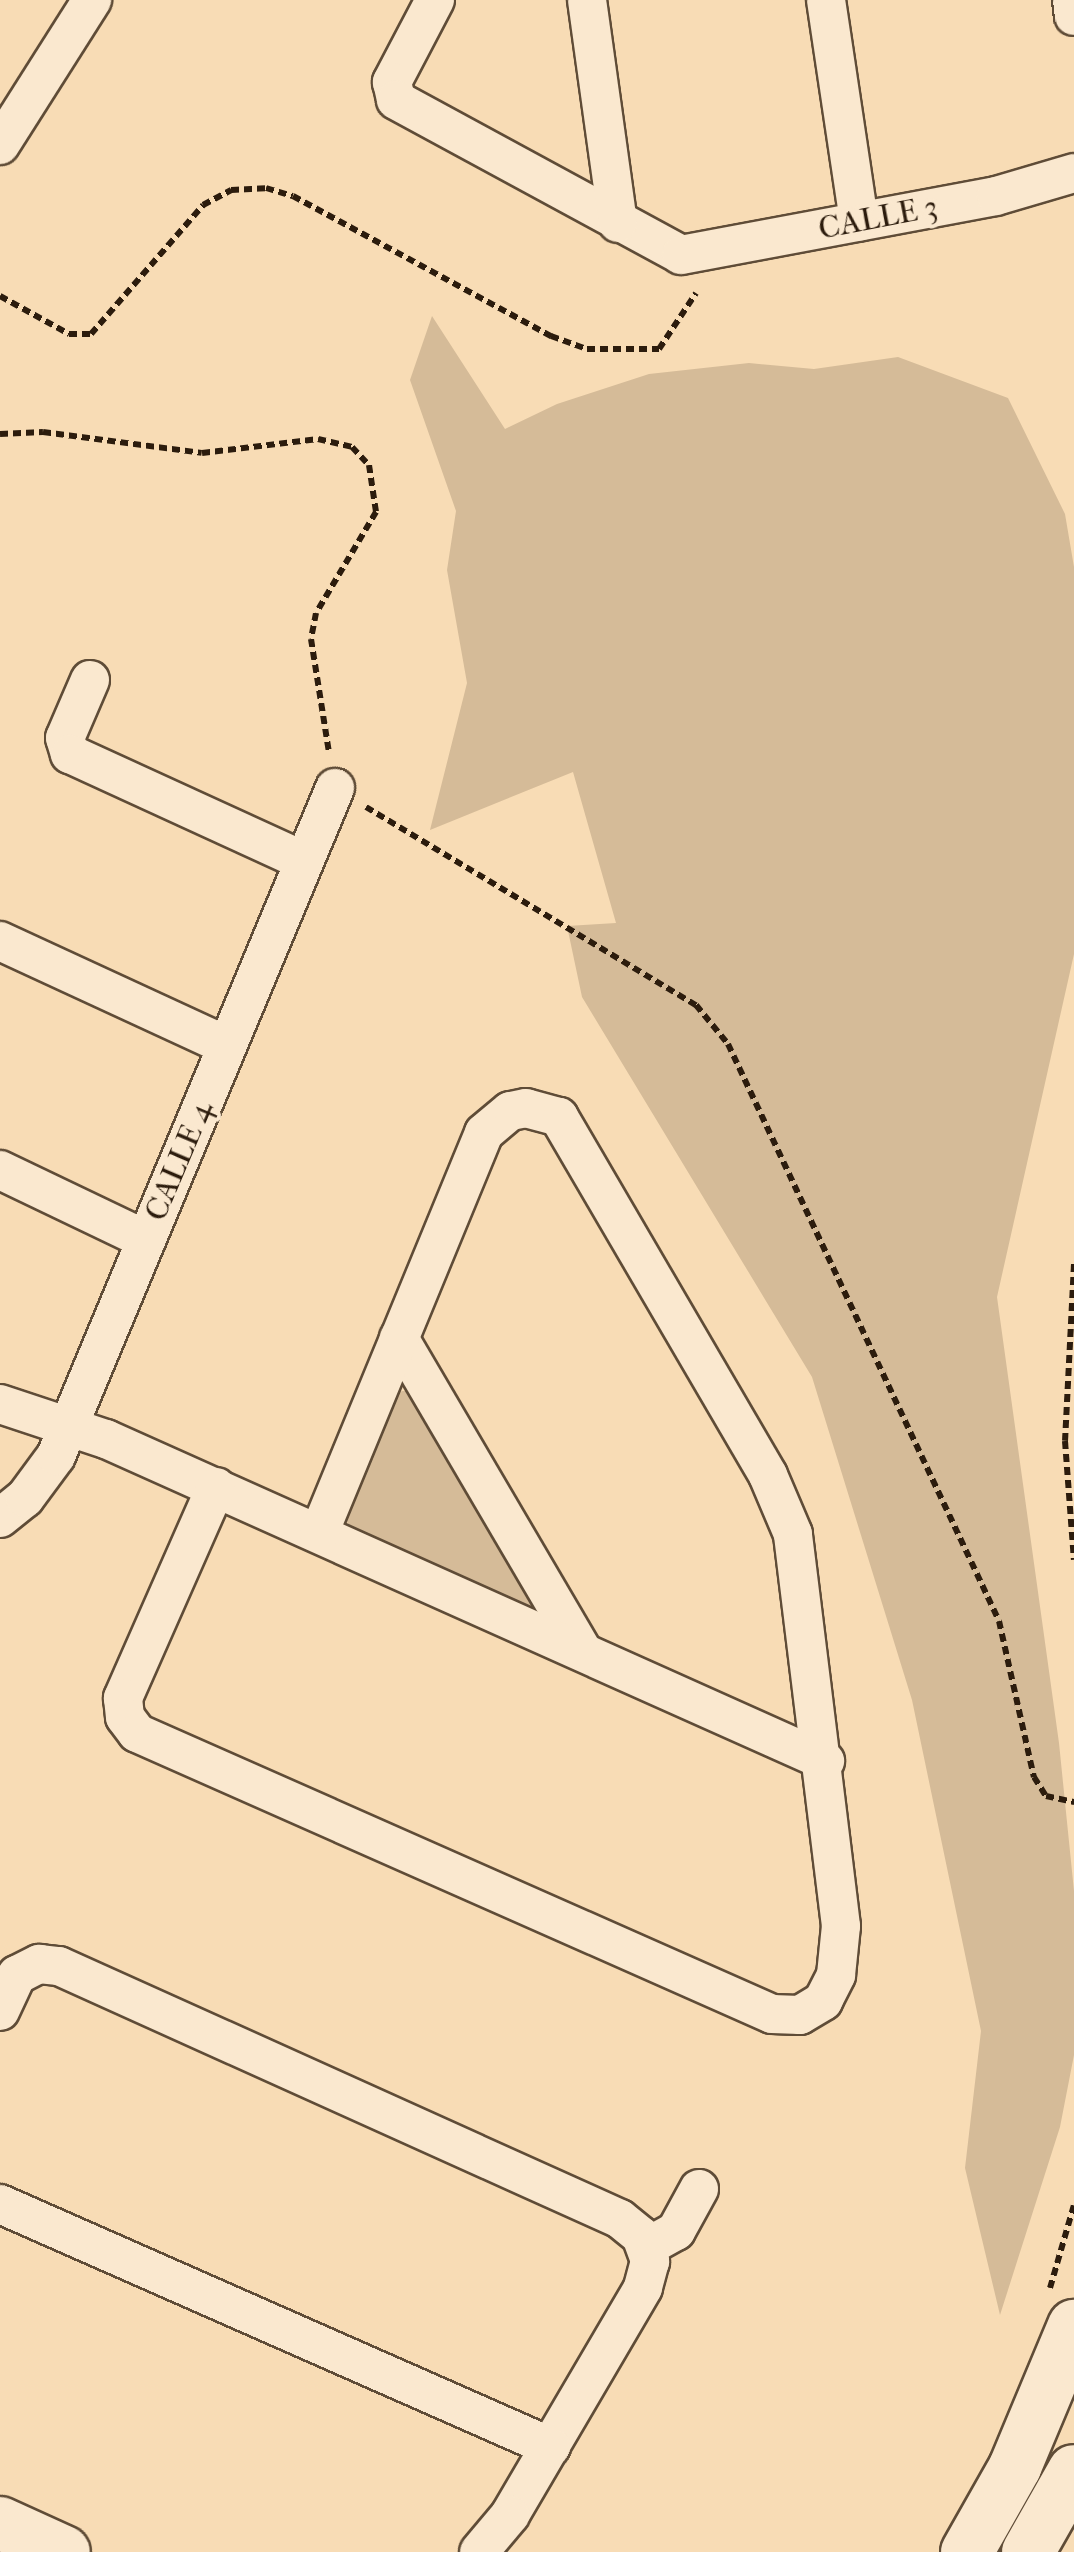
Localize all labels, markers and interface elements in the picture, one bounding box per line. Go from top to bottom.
street label: CALLE 3 [815,188,941,248]
street label: CALLE 4 [137,1095,221,1227]

